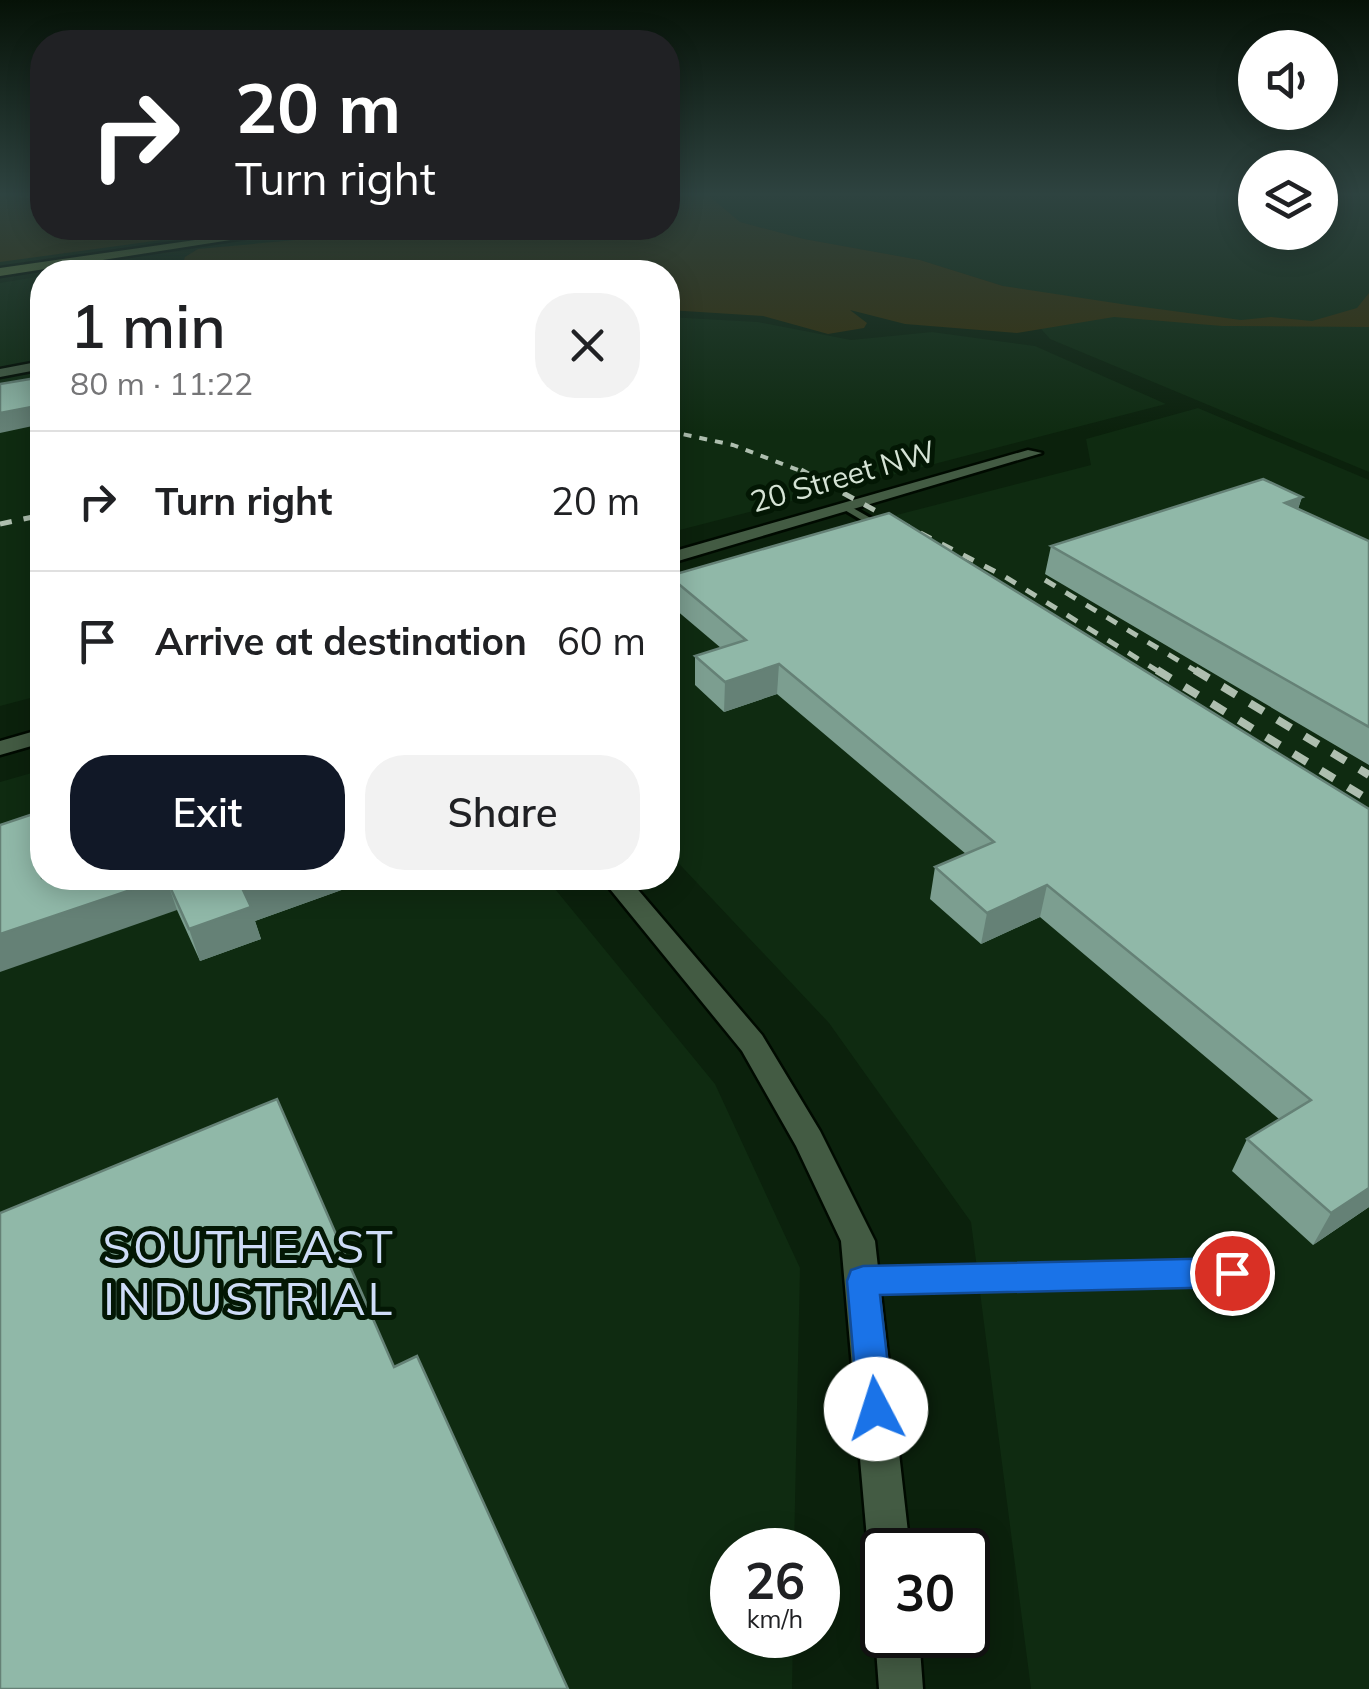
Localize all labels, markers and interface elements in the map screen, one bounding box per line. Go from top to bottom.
map controls [1238,30,1338,250]
button: sound [1238,30,1338,130]
text: 20 m [235,63,401,151]
icon: right [70,70,200,200]
text: Turn right [235,150,436,206]
button: layers [1238,150,1338,250]
text: 1 min [70,288,226,363]
button: close [535,293,640,398]
text: 80 m · 11:22 [70,363,253,403]
street label: 20 Street NW [746,432,939,521]
icon: right [70,474,125,529]
text: Turn right [155,477,332,525]
text: 20 m [551,477,640,525]
icon: arrive [70,614,125,669]
text: Arrive at destination [155,617,527,665]
text: 60 m [557,617,646,665]
button: Exit [70,755,345,870]
button: Share [365,755,640,870]
district label: SOUTHEAST INDUSTRIAL [103,1218,395,1326]
pin [1190,1231,1275,1316]
icon: arrive [1205,1246,1260,1301]
position arrow [824,1357,928,1461]
speed limit sign: 30 [860,1528,990,1658]
text: 26 [745,1549,805,1612]
text: km/h [747,1603,803,1634]

